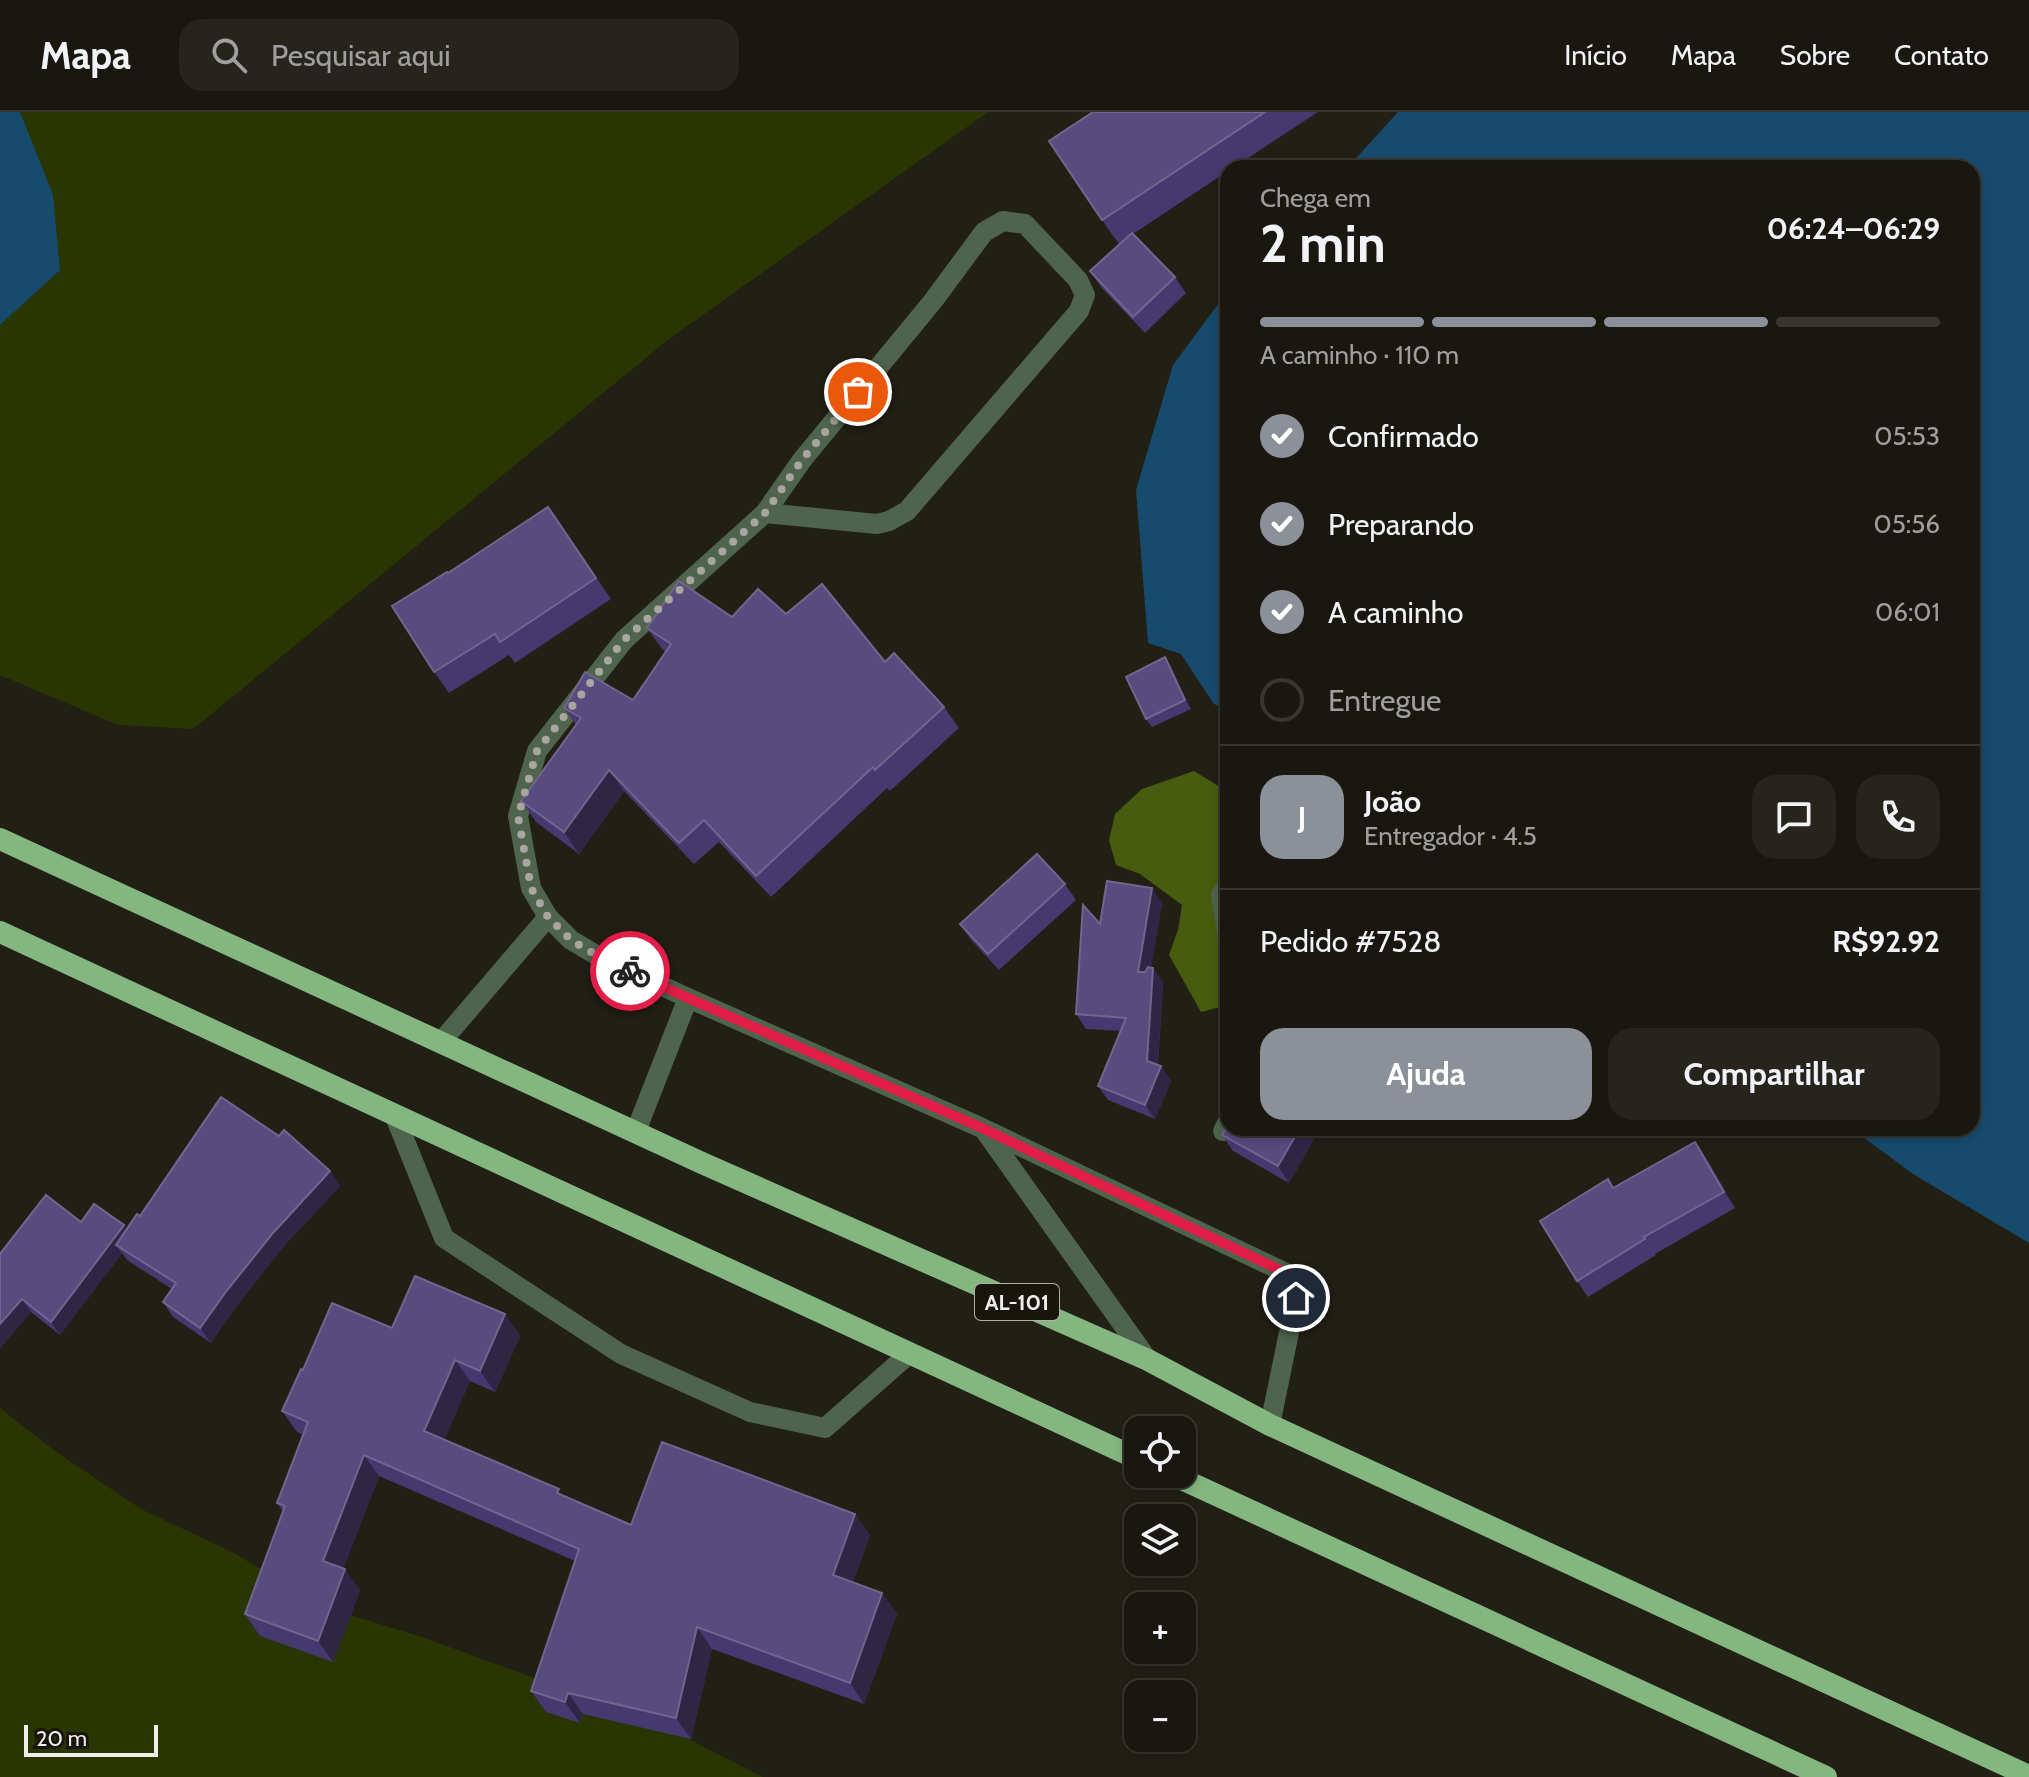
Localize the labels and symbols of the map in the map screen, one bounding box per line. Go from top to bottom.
pin [824,358,892,426]
courier [590,931,670,1011]
pin [1262,1264,1330,1332]
road number: AL-101 [975,1284,1059,1320]
scale bar [24,1721,158,1757]

